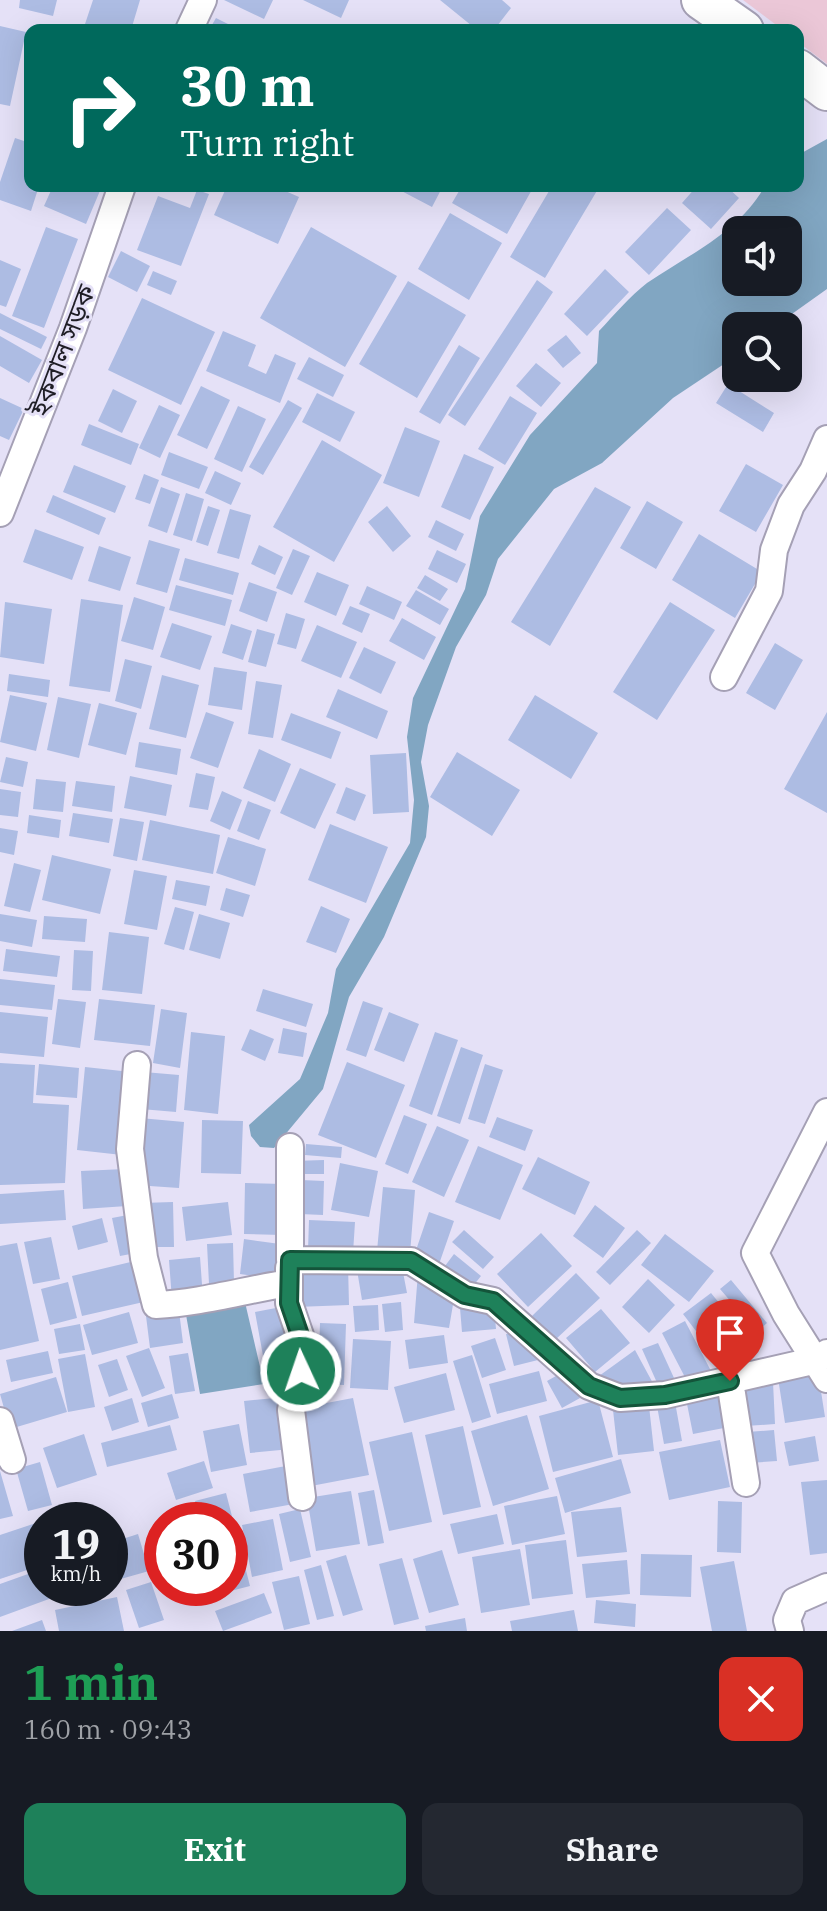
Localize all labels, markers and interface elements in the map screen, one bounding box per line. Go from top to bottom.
text: 30 m [180,49,315,121]
icon: right [48,56,152,160]
text: Turn right [180,119,354,166]
map controls [722,216,802,392]
button: sound [722,216,802,296]
street label: ইকবাল সড়ক [21,279,103,421]
button: search [722,312,802,392]
pin [696,1299,764,1381]
icon: arrive [708,1311,752,1355]
position arrow [259,1329,343,1413]
speed limit sign: 30 [144,1502,248,1606]
text: 19 [52,1518,100,1570]
text: km/h [51,1560,101,1587]
text: 1 min [24,1651,158,1713]
button: close [719,1657,803,1741]
text: 160 m · 09:43 [24,1712,192,1746]
button: Exit [24,1803,406,1895]
button: Share [422,1803,803,1895]

